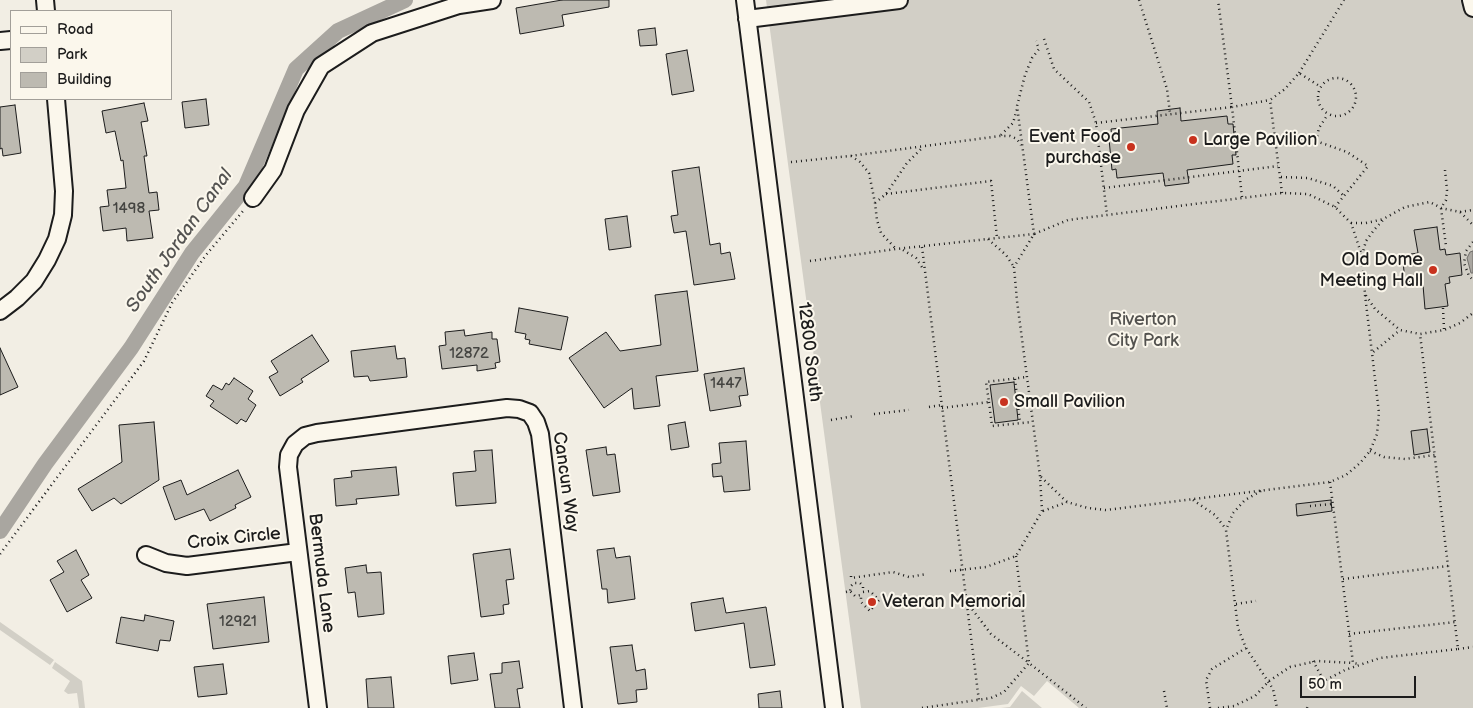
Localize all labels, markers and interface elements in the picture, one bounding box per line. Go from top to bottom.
legend [10,10,172,100]
text: Road [57,20,93,39]
text: Park [57,45,87,64]
text: Building [57,70,112,89]
place label: Event Food purchase [1029,126,1121,168]
place label: Large Pavilion [1203,129,1317,151]
marker: Large Pavilion [1187,134,1199,146]
marker: Event Food purchase [1125,141,1137,153]
water label: South Jordan Canal [122,165,238,317]
house number: 1498 [113,200,145,218]
place label: Old Dome Meeting Hall [1320,249,1423,292]
marker: Old Dome Meeting Hall [1427,264,1439,276]
street label: 12800 South [792,301,826,403]
park label: Riverton City Park [1107,309,1179,352]
house number: 12872 [449,345,489,363]
house number: 1447 [710,375,742,393]
place label: Small Pavilion [1014,391,1125,413]
marker: Small Pavilion [998,396,1010,408]
street label: Cancun Way [547,430,583,534]
street label: Bermuda Lane [303,512,339,634]
street label: Croix Circle [186,523,282,555]
place label: Veteran Memorial [882,591,1026,613]
marker: Veteran Memorial [866,596,878,608]
house number: 12921 [219,613,257,631]
scale bar [1303,666,1419,698]
text: 50 m [1308,675,1342,694]

